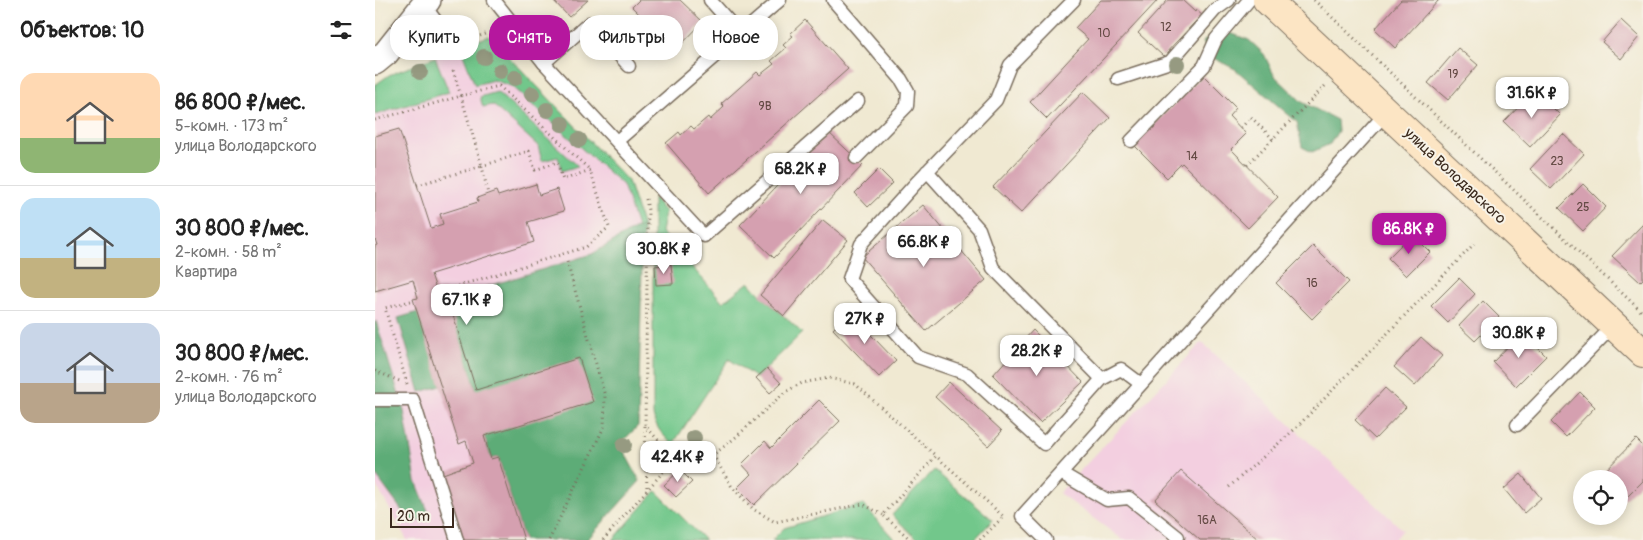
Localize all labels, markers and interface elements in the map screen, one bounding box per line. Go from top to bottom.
chip: Купить [390,15,479,60]
chip: Снять [489,15,570,60]
chip: Фильтры [580,15,683,60]
chip: Новое [693,15,778,60]
icon: filters [327,16,355,44]
text: Объектов: 10 [20,17,144,44]
house number: 12 [1160,20,1172,35]
house number: 10 [1098,26,1110,41]
house number: 19 [1448,67,1458,82]
pin: 31.6K ₽ [1486,76,1578,119]
text: 31.6K ₽ [1507,83,1557,103]
text: 86 800 ₽/мес. [175,89,306,116]
icon: home [60,93,120,153]
house number: 9В [759,99,772,114]
text: 5-комн. · 173 m² [175,116,288,136]
street label: улица Володарского [1399,123,1510,228]
text: улица Володарского [175,136,317,156]
house number: 14 [1186,149,1198,164]
pin: 68.2K ₽ [755,152,847,195]
house number: 23 [1550,154,1564,169]
text: 68.2K ₽ [775,159,827,179]
house number: 25 [1576,200,1590,215]
pin: 86.8K ₽ [1363,212,1455,255]
text: 30 800 ₽/мес. [175,215,309,242]
icon: home [60,218,120,278]
text: 86.8K ₽ [1383,219,1435,239]
pin: 66.8K ₽ [878,226,970,268]
pin: 30.8K ₽ [618,232,710,275]
text: 66.8K ₽ [898,232,950,252]
text: 30.8K ₽ [637,239,691,259]
text: 2-комн. · 58 m² [175,242,282,262]
text: Квартира [175,262,237,282]
house number: 16 [1306,276,1318,291]
pin: 67.1K ₽ [421,284,513,326]
text: 67.1K ₽ [442,290,492,310]
pin: 27K ₽ [830,302,900,345]
text: 27K ₽ [845,309,885,329]
pin: 30.8K ₽ [1473,316,1565,359]
text: 30.8K ₽ [1492,323,1546,343]
pin: 28.2K ₽ [991,334,1083,377]
text: 30 800 ₽/мес. [175,340,309,367]
text: 28.2K ₽ [1011,341,1063,361]
icon: home [60,343,120,403]
text: 2-комн. · 76 m² [175,367,283,387]
text: улица Володарского [175,387,317,407]
pin: 42.4K ₽ [632,440,724,483]
text: 42.4K ₽ [651,447,705,467]
map controls [1573,470,1628,525]
button: locate [1573,470,1628,525]
scale bar [390,505,454,528]
text: 20 m [397,508,430,525]
house number: 16А [1197,513,1217,528]

